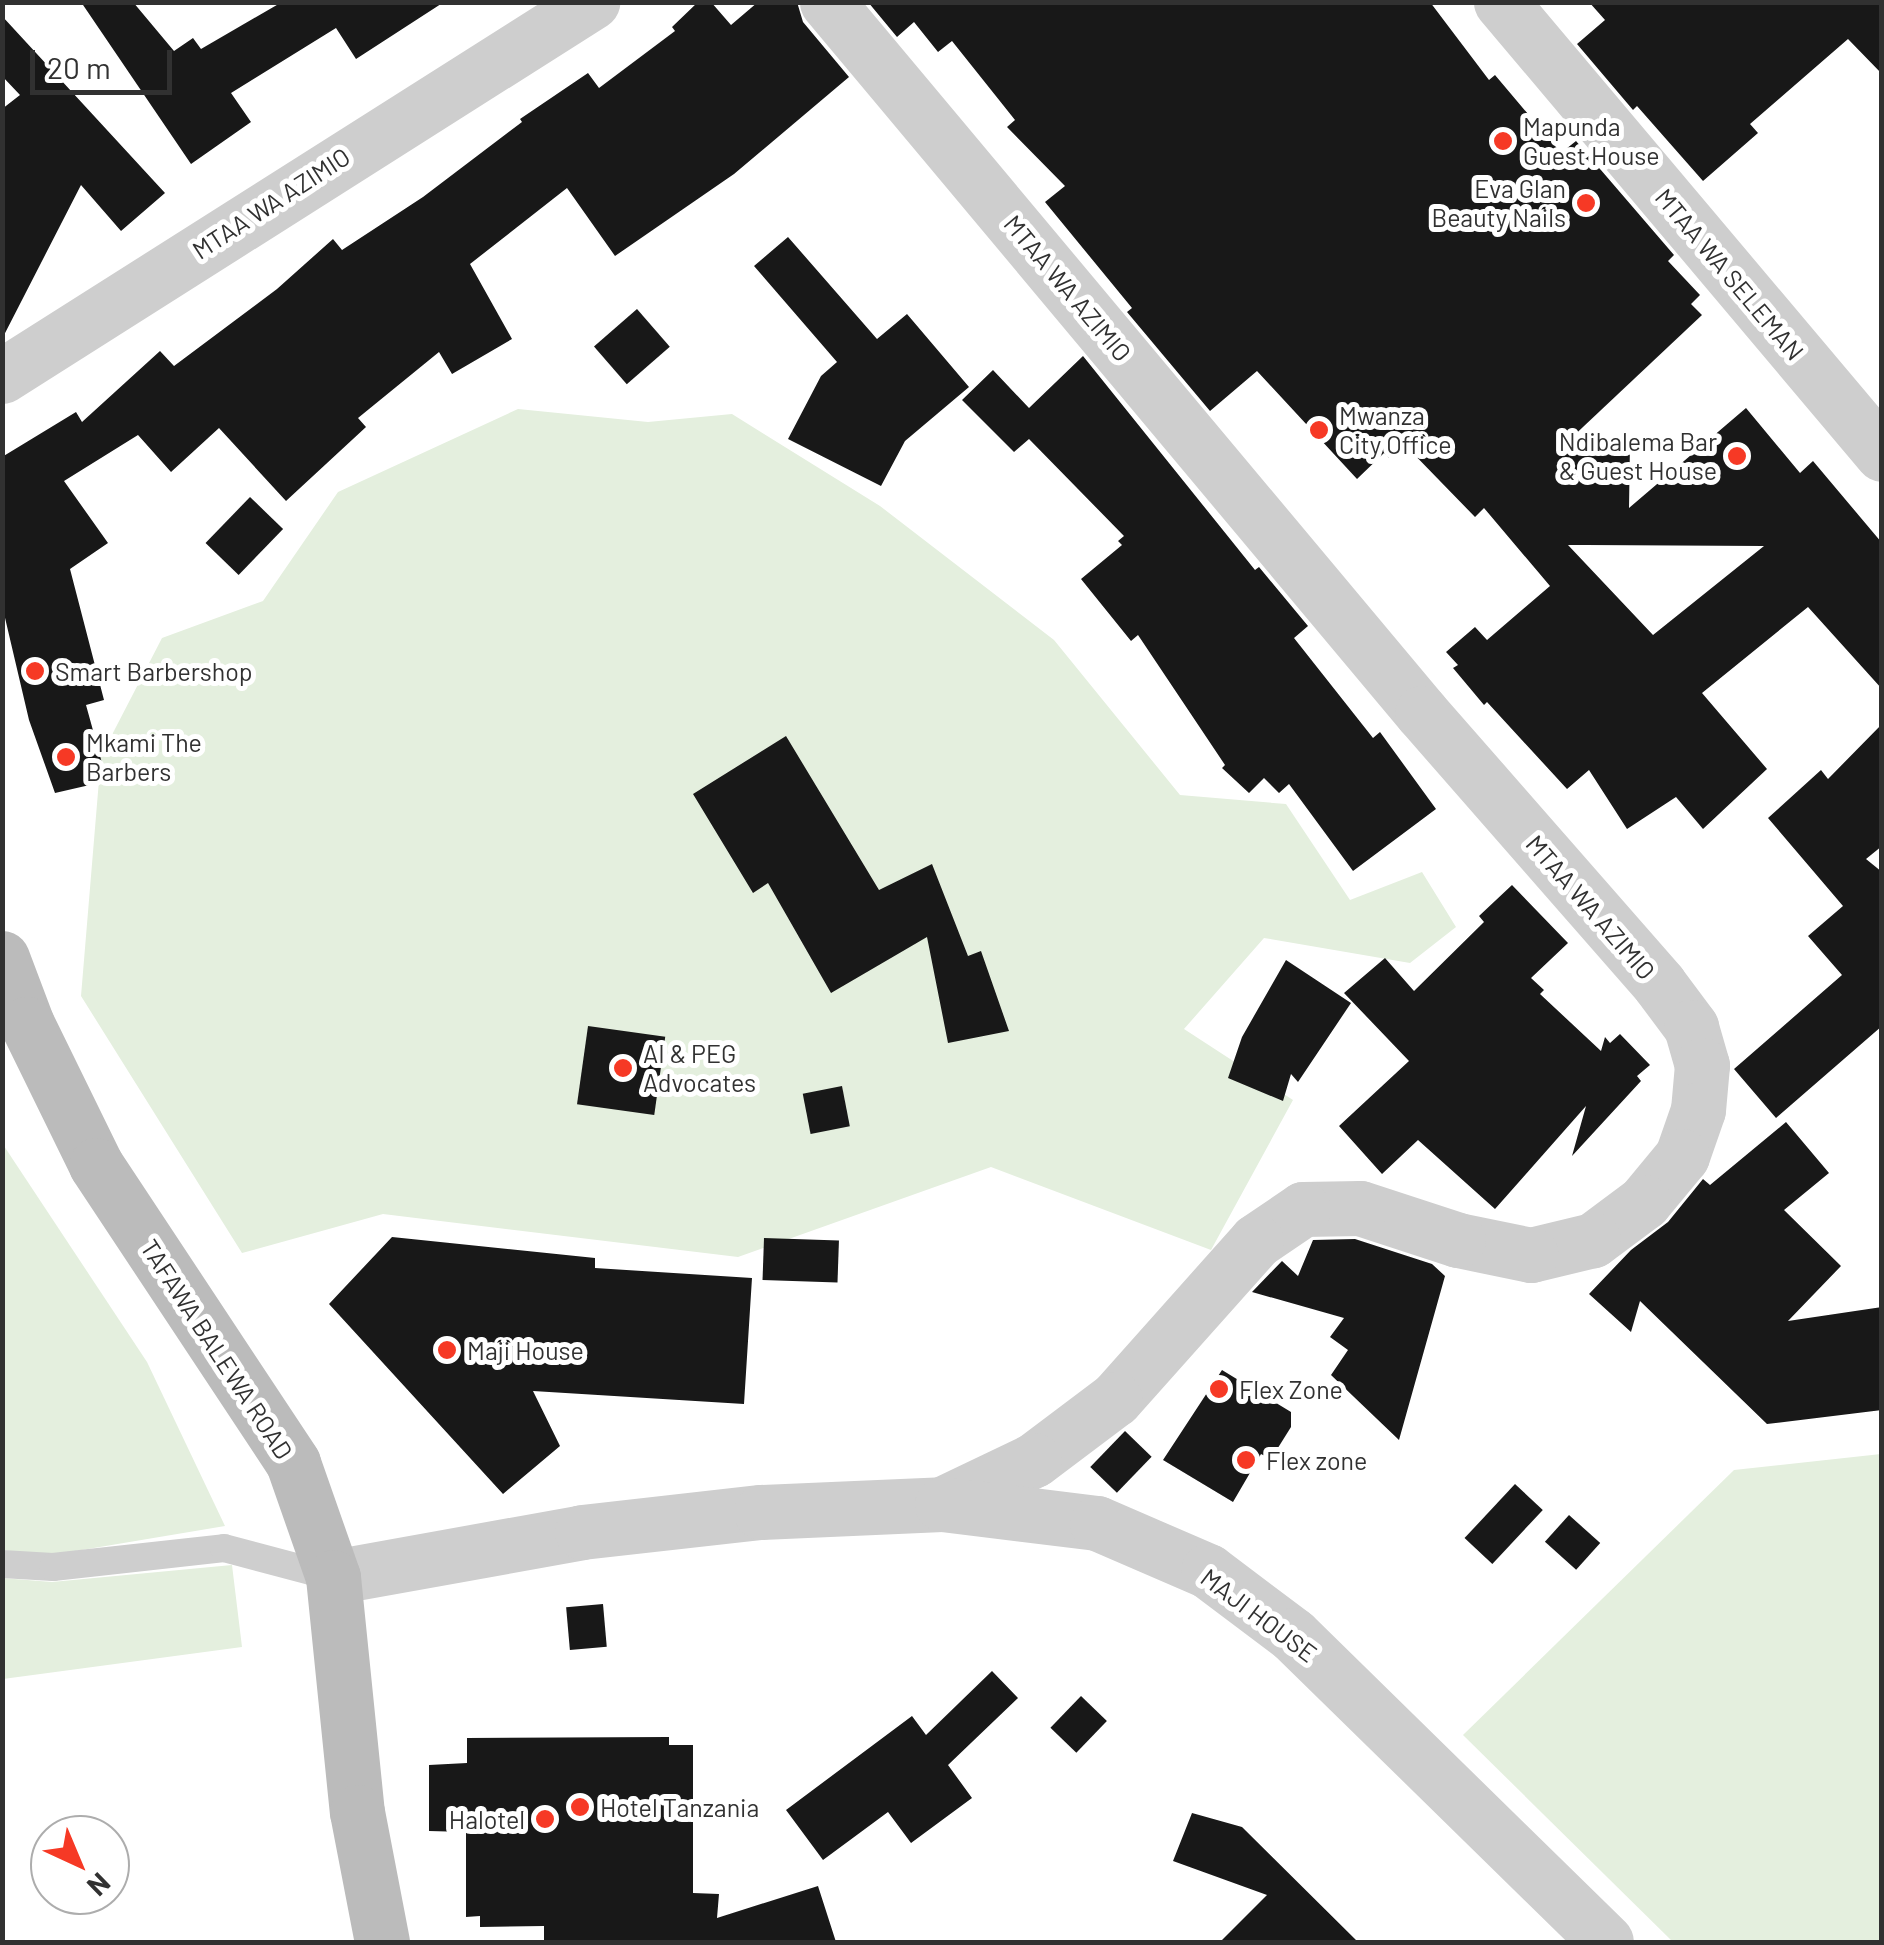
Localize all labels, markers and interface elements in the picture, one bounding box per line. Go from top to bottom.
scale bar [35,30,178,92]
text: 20 m [47,49,111,85]
place label: Mapunda Guest House [1523,112,1660,171]
marker: Mapunda Guest House [1492,130,1514,152]
street label: MTAA WA AZIMIO [187,141,355,265]
place label: Eva Glan Beauty Nails [1432,174,1566,233]
street label: MTAA WA SELEMAN [1649,182,1811,366]
marker: Eva Glan Beauty Nails [1575,192,1597,214]
street label: MTAA WA AZIMIO [998,209,1138,367]
place label: Mwanza City Office [1339,401,1451,460]
marker: Mwanza City Office [1308,419,1330,441]
place label: Ndibalema Bar & Guest House [1559,427,1717,486]
marker: Ndibalema Bar & Guest House [1726,445,1748,467]
place label: Smart Barbershop [55,656,253,686]
marker: Smart Barbershop [24,660,46,682]
place label: Mkami The Barbers [86,728,202,787]
marker: Mkami The Barbers [55,746,77,768]
street label: MTAA WA AZIMIO [1520,829,1662,985]
place label: AI & PEG Advocates [643,1039,756,1098]
marker: AI & PEG Advocates [612,1057,634,1079]
street label: TAFAWA BALEWA ROAD [135,1234,299,1464]
place label: Maji House [467,1335,584,1365]
marker: Maji House [436,1339,458,1361]
place label: Flex Zone [1239,1374,1343,1404]
marker: Flex Zone [1208,1378,1230,1400]
place label: Flex zone [1266,1445,1367,1475]
marker: Flex zone [1235,1449,1257,1471]
street label: MAJI HOUSE [1195,1562,1323,1668]
place label: Hotel Tanzania [600,1792,759,1822]
marker: Hotel Tanzania [569,1796,591,1818]
place label: Halotel [449,1804,525,1834]
marker: Halotel [534,1808,556,1830]
north arrow [30,1815,130,1915]
text: N [81,1866,118,1904]

